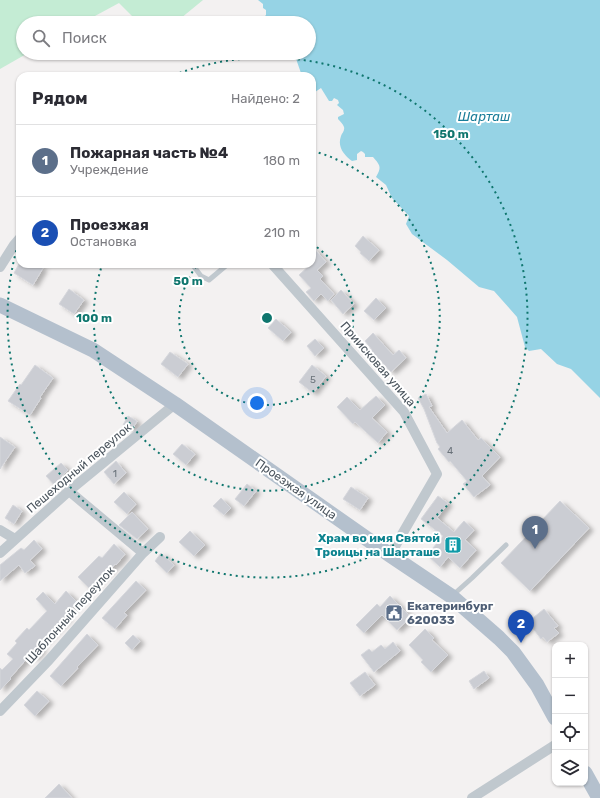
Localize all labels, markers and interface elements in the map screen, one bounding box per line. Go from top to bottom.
search box [16,16,316,60]
icon: search [30,27,52,49]
text: Поиск [62,29,107,47]
text: Рядом [32,88,88,108]
text: Найдено: 2 [231,91,300,106]
water label: Шарташ [458,109,510,124]
text: 150 m [433,127,469,141]
text: Пожарная часть №4 [70,144,228,162]
text: 1 [42,153,48,168]
text: 180 m [263,153,300,168]
text: Учреждение [70,162,148,177]
text: Проезжая [70,216,149,234]
text: 2 [41,225,49,240]
text: 210 m [264,225,300,240]
text: Остановка [70,234,137,249]
text: 50 m [173,274,203,288]
text: 100 m [76,311,112,325]
centre of rings [260,311,274,325]
street label: Приисковая улица [338,319,418,409]
house number: 5 [310,374,316,386]
your location [247,393,267,413]
street label: Пешеходный переулок [24,420,134,516]
house number: 4 [447,445,453,457]
street label: Проезжая улица [253,456,339,522]
house number: 1 [113,468,117,480]
pin: 1 [522,516,548,549]
place label: Храм во имя Святой Троицы на Шарташе [315,531,440,559]
building icon: Храм во имя Святой Троицы на Шарташе [443,535,463,555]
street label: Шаблонный переулок [23,563,118,667]
place label: Екатеринбург 620033 [407,599,494,627]
public building icon: Екатеринбург 620033 [384,603,404,623]
pin: 2 [508,610,534,643]
map controls [552,642,588,786]
button: + [552,642,588,678]
button: − [552,678,588,714]
button: locate [552,714,588,750]
button: layers [552,750,588,786]

